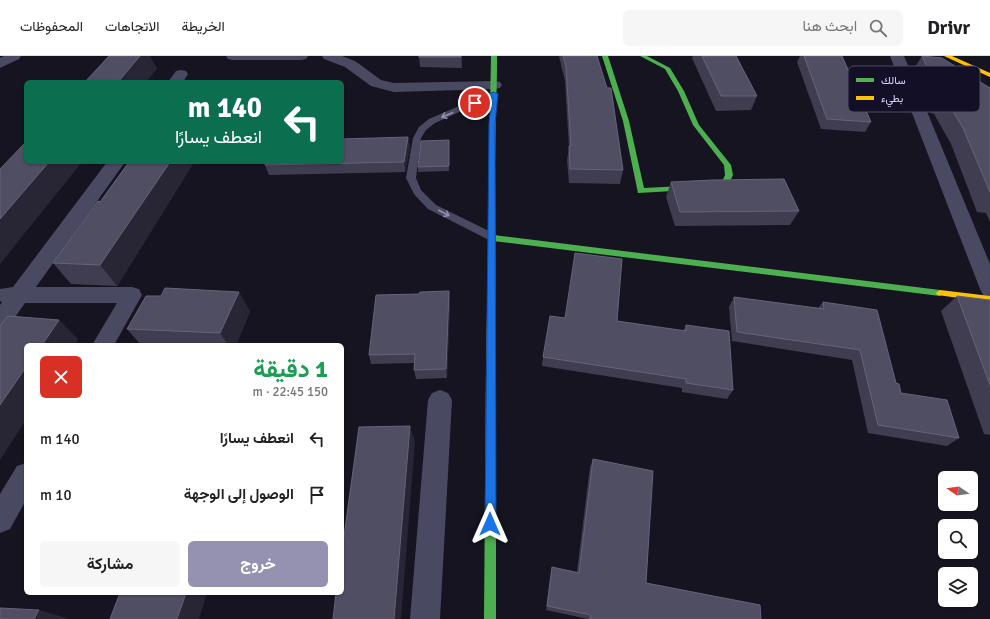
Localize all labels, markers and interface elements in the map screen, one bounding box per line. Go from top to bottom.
search box [623,10,903,46]
text: Drivr [927,16,970,40]
text: ابحث هنا [802,17,857,35]
icon: search [867,17,889,39]
text: المحفوظات [20,18,83,35]
text: الاتجاهات [105,18,159,35]
text: الخريطة [181,18,225,35]
legend [848,66,980,112]
text: سالك [881,74,906,87]
pin [458,86,492,120]
text: 140 m [188,91,262,125]
icon: arrive [464,92,486,114]
text: بطيء [881,92,903,108]
icon: left [276,96,328,148]
one-way arrow [441,112,453,119]
text: انعطف يسارًا [175,126,262,148]
one-way arrow [438,210,450,218]
text: 1 دقيقة [253,354,328,384]
button: close [40,356,82,398]
text: 150 m · 22:45 [252,384,328,400]
icon: left [306,428,328,450]
text: انعطف يسارًا [220,429,294,447]
text: 140 m [40,430,80,448]
north arrow [938,471,978,511]
map controls [938,471,978,607]
icon: arrive [306,484,328,506]
text: الوصول إلى الوجهة [184,485,294,503]
text: 10 m [40,486,71,504]
position arrow [469,503,511,545]
button: search [938,519,978,559]
button: مشاركة [40,541,180,587]
button: خروج [188,541,328,587]
button: layers [938,567,978,607]

